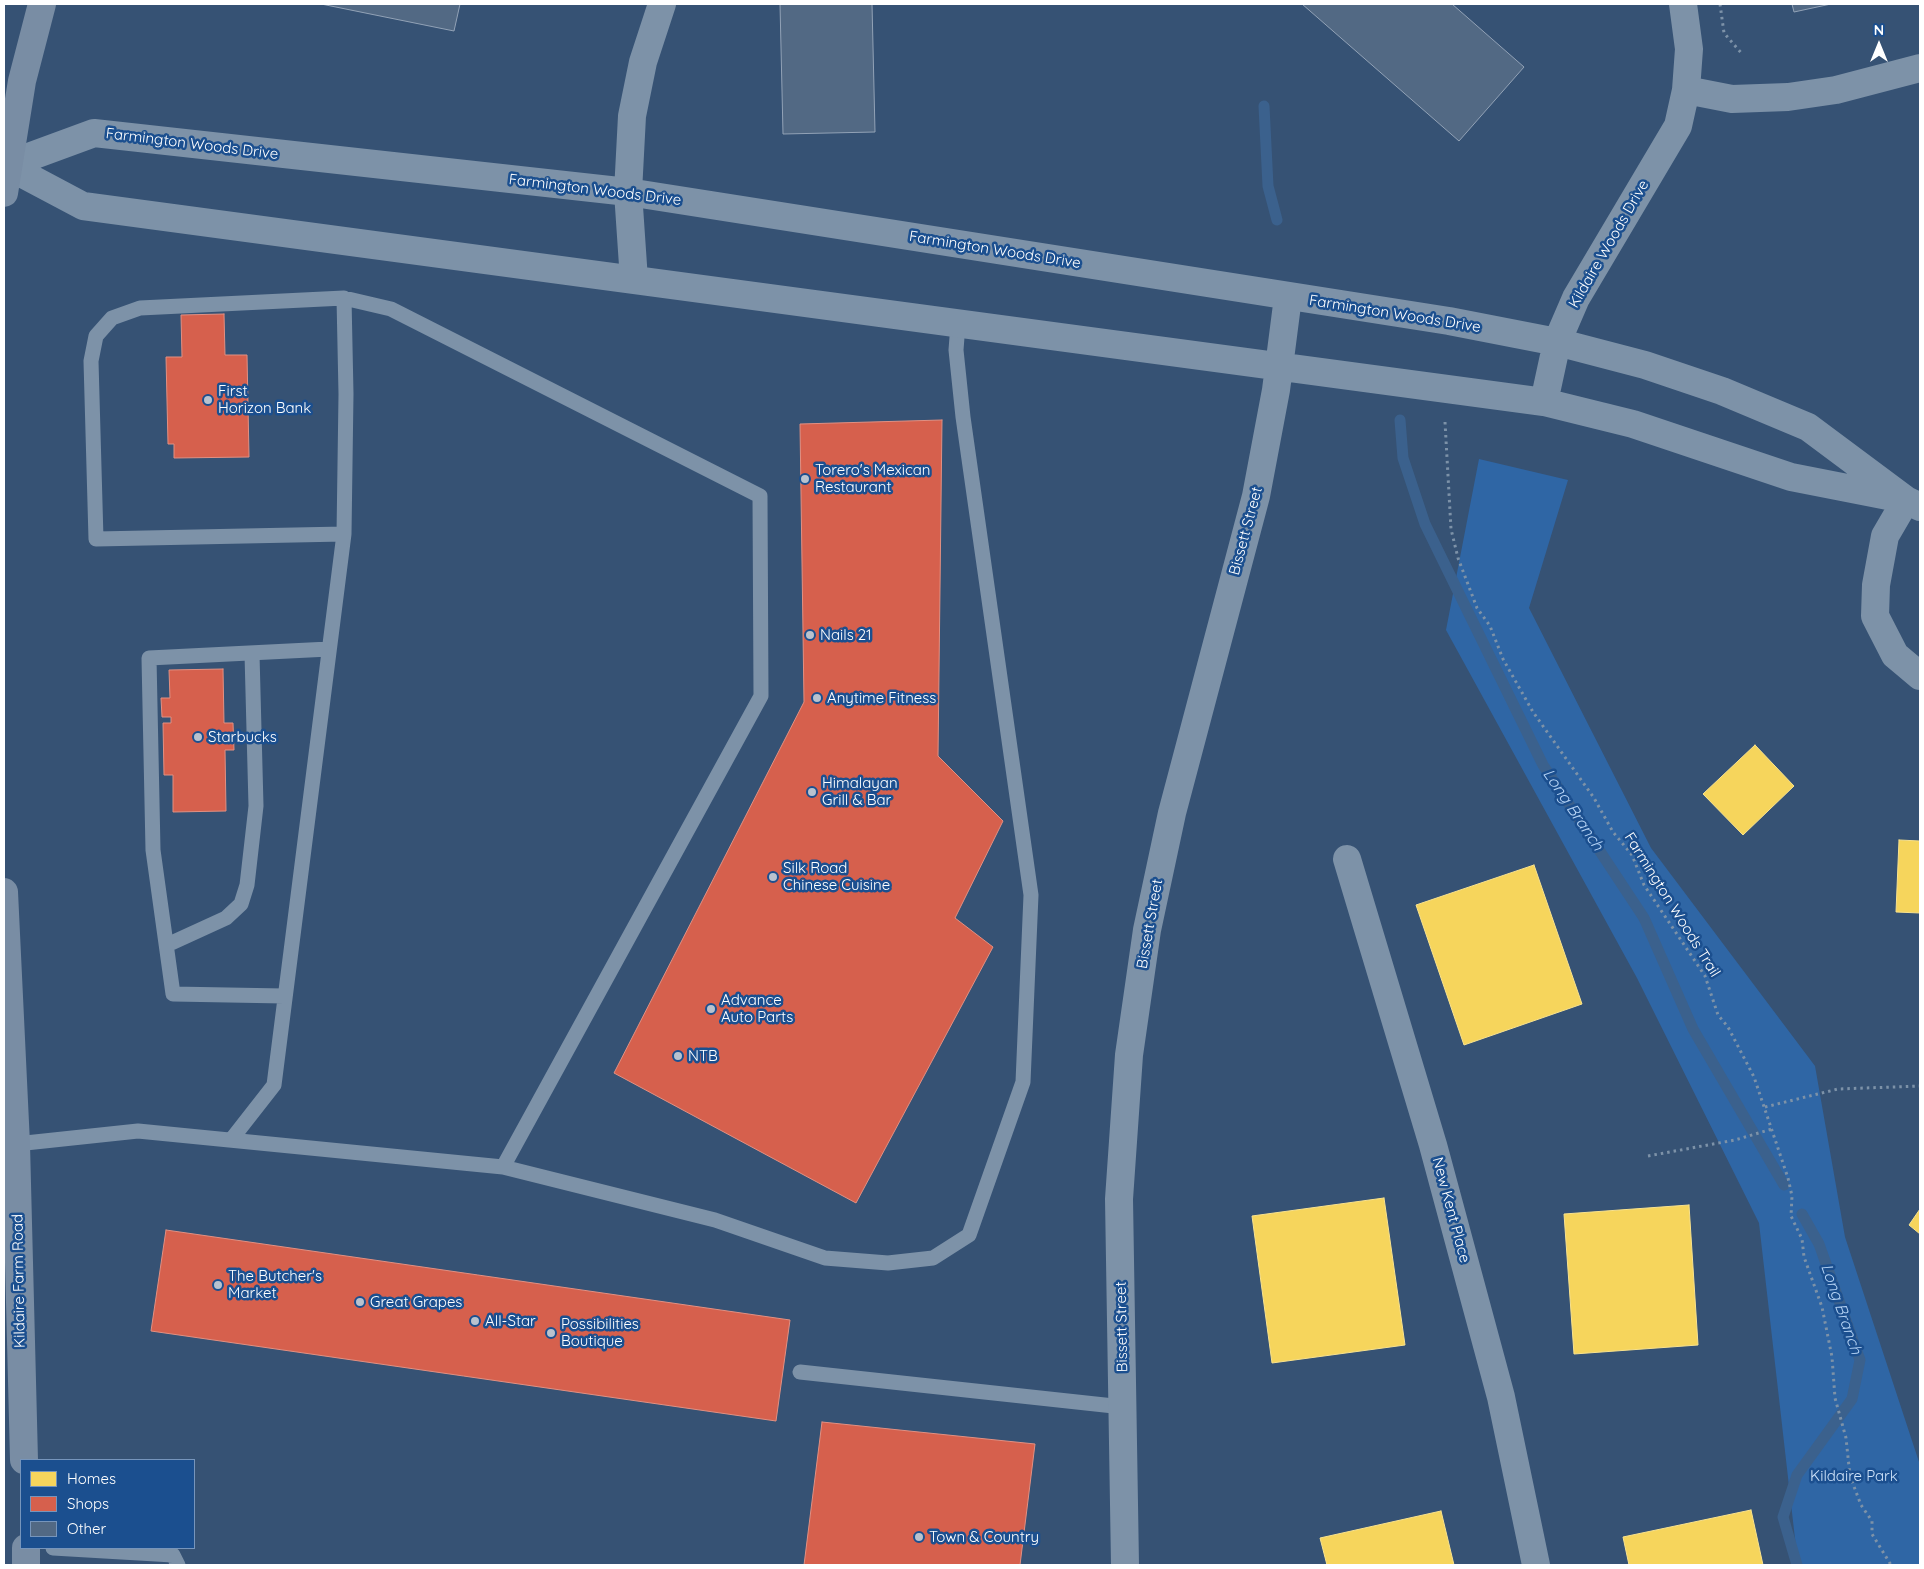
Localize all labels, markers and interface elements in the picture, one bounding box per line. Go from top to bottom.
north arrow [1854,20,1904,70]
text: N [1874,21,1884,39]
street label: Farmington Woods Drive [105,124,279,164]
street label: Farmington Woods Drive [508,170,682,210]
street label: Kildaire Woods Drive [1565,177,1653,311]
street label: Farmington Woods Drive [908,228,1082,272]
street label: Farmington Woods Drive [1308,292,1482,336]
place label: First Horizon Bank [218,382,311,417]
marker: First Horizon Bank [202,394,214,406]
place label: Torero's Mexican Restaurant [815,461,931,496]
marker: Torero's Mexican Restaurant [799,473,811,485]
street label: Bissett Street [1226,485,1266,577]
place label: Nails 21 [820,626,872,644]
marker: Nails 21 [804,629,816,641]
place label: Anytime Fitness [827,689,936,707]
marker: Anytime Fitness [811,692,823,704]
place label: Starbucks [208,728,277,746]
marker: Starbucks [192,731,204,743]
water label: Long Branch [1539,765,1607,855]
place label: Himalayan Grill & Bar [822,774,898,809]
marker: Himalayan Grill & Bar [806,786,818,798]
street label: Farmington Woods Trail [1620,829,1724,981]
place label: Silk Road Chinese Cuisine [783,859,890,894]
marker: Silk Road Chinese Cuisine [767,871,779,883]
street label: Bissett Street [1133,878,1167,970]
place label: Advance Auto Parts [721,991,793,1026]
marker: Advance Auto Parts [705,1003,717,1015]
place label: NTB [688,1047,718,1065]
marker: NTB [672,1050,684,1062]
street label: New Kent Place [1428,1155,1474,1265]
street label: Kildaire Farm Road [9,1214,29,1348]
water label: Long Branch [1817,1261,1865,1357]
place label: The Butcher's Market [228,1267,322,1302]
marker: The Butcher's Market [212,1279,224,1291]
street label: Bissett Street [1112,1281,1132,1373]
place label: Great Grapes [370,1293,462,1311]
marker: Great Grapes [354,1296,366,1308]
place label: All-Star [485,1312,536,1330]
marker: All-Star [469,1315,481,1327]
place label: Possibilities Boutique [561,1315,639,1350]
marker: Possibilities Boutique [545,1327,557,1339]
legend [20,1459,195,1549]
park label: Kildaire Park [1810,1467,1898,1485]
text: Homes [67,1469,116,1488]
text: Shops [67,1494,109,1513]
text: Other [67,1519,106,1538]
place label: Town & Country [929,1528,1039,1546]
marker: Town & Country [913,1531,925,1543]

